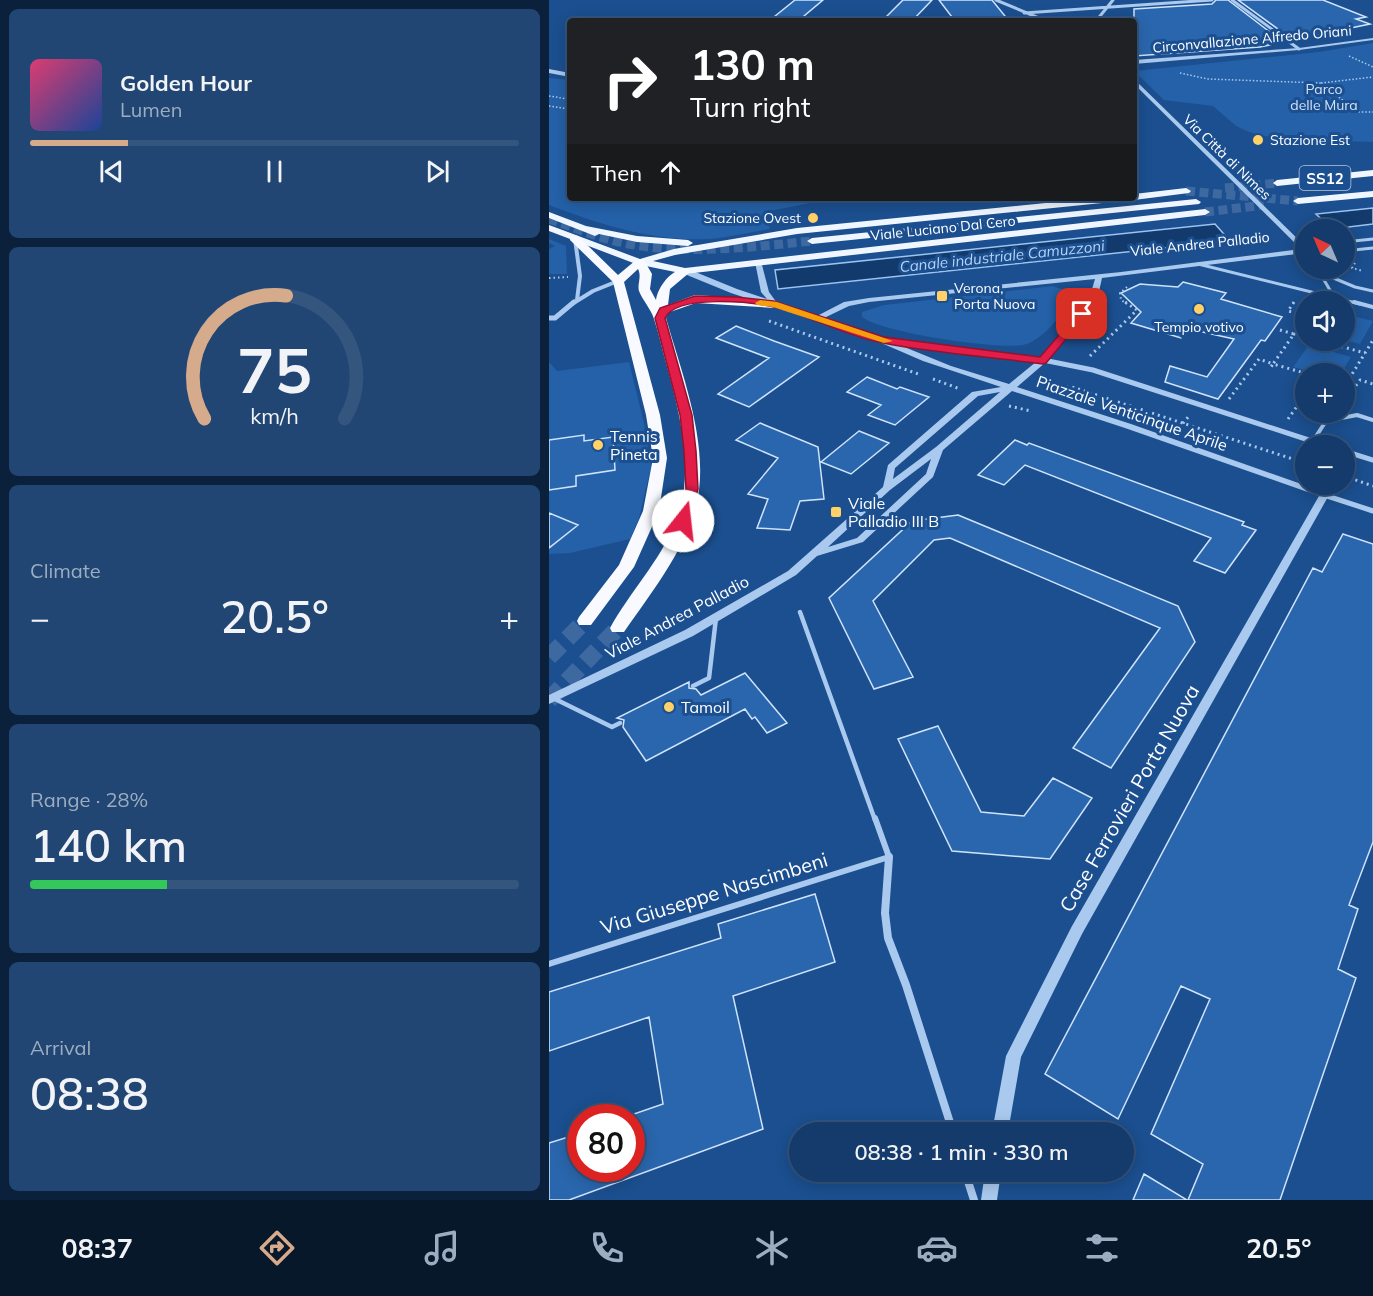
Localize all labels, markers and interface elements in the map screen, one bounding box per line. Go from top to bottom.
street label: Circonvallazione Alfredo Oriani [1152,21,1352,57]
text: 130 m [690,38,815,91]
icon: right [591,42,669,120]
text: Golden Hour [120,69,252,97]
park label: Parco delle Mura [1290,80,1358,114]
text: Turn right [690,90,810,124]
text: Lumen [120,97,182,122]
street label: Via Città di Nimes [1179,110,1275,204]
place label: Stazione Est [1270,131,1350,149]
marker: Stazione Est [1251,133,1265,147]
icon: previous [95,155,128,188]
icon: pause [258,155,291,188]
icon: next [421,155,454,188]
icon: ahead [654,156,687,189]
text: Then [591,159,642,187]
road number: SS12 [1299,166,1351,190]
place label: Stazione Ovest [703,209,801,227]
marker: Stazione Ovest [806,211,820,225]
street label: Viale Luciano Dal Cero [870,211,1016,245]
north arrow [1295,219,1355,279]
map controls [1295,219,1355,495]
street label: Viale Andrea Palladio [1130,228,1270,260]
water label: Canale industriale Camuzzoni [899,236,1106,276]
place label: Verona, Porta Nuova [954,279,1035,313]
pin [1056,288,1107,339]
marker: Verona, Porta Nuova [935,289,949,303]
button: sound [1295,291,1355,351]
icon: arrive [1065,297,1098,330]
marker: Tempio votivo [1192,302,1206,316]
place label: Tempio votivo [1154,318,1244,336]
text: 75 [237,330,312,409]
button: + [1295,363,1355,423]
street label: Piazzale Venticinque Aprile [1034,371,1230,455]
text: km/h [250,402,299,429]
place label: Tennis Pineta [610,426,658,464]
button: − [1295,435,1355,495]
marker: Tennis Pineta [591,438,605,452]
position arrow [651,489,715,553]
place label: Viale Palladio III B [848,493,939,531]
marker: Viale Palladio III B [829,505,843,519]
text: Climate [30,558,101,583]
street label: Viale Andrea Palladio [602,571,752,663]
text: 20.5° [220,588,329,644]
text: − [30,597,50,638]
text: + [499,597,519,638]
street label: Case Ferrovieri Porta Nuova [1054,680,1204,916]
place label: Tamoil [681,697,730,717]
marker: Tamoil [662,700,676,714]
text: Range · 28% [30,787,148,812]
text: 140 km [30,817,187,873]
street label: Via Giuseppe Nascimbeni [597,847,831,939]
text: Arrival [30,1035,91,1060]
text: 08:38 [30,1065,149,1121]
speed limit sign: 80 [567,1104,645,1182]
text: 08:38 · 1 min · 330 m [854,1138,1069,1166]
icon: directions [256,1227,298,1269]
icon: music [421,1227,463,1269]
icon: phone [586,1227,628,1269]
icon: climate [751,1227,793,1269]
icon: car [916,1227,958,1269]
icon: filters [1081,1227,1123,1269]
text: 08:37 [61,1231,133,1265]
text: 20.5° [1246,1231,1311,1265]

